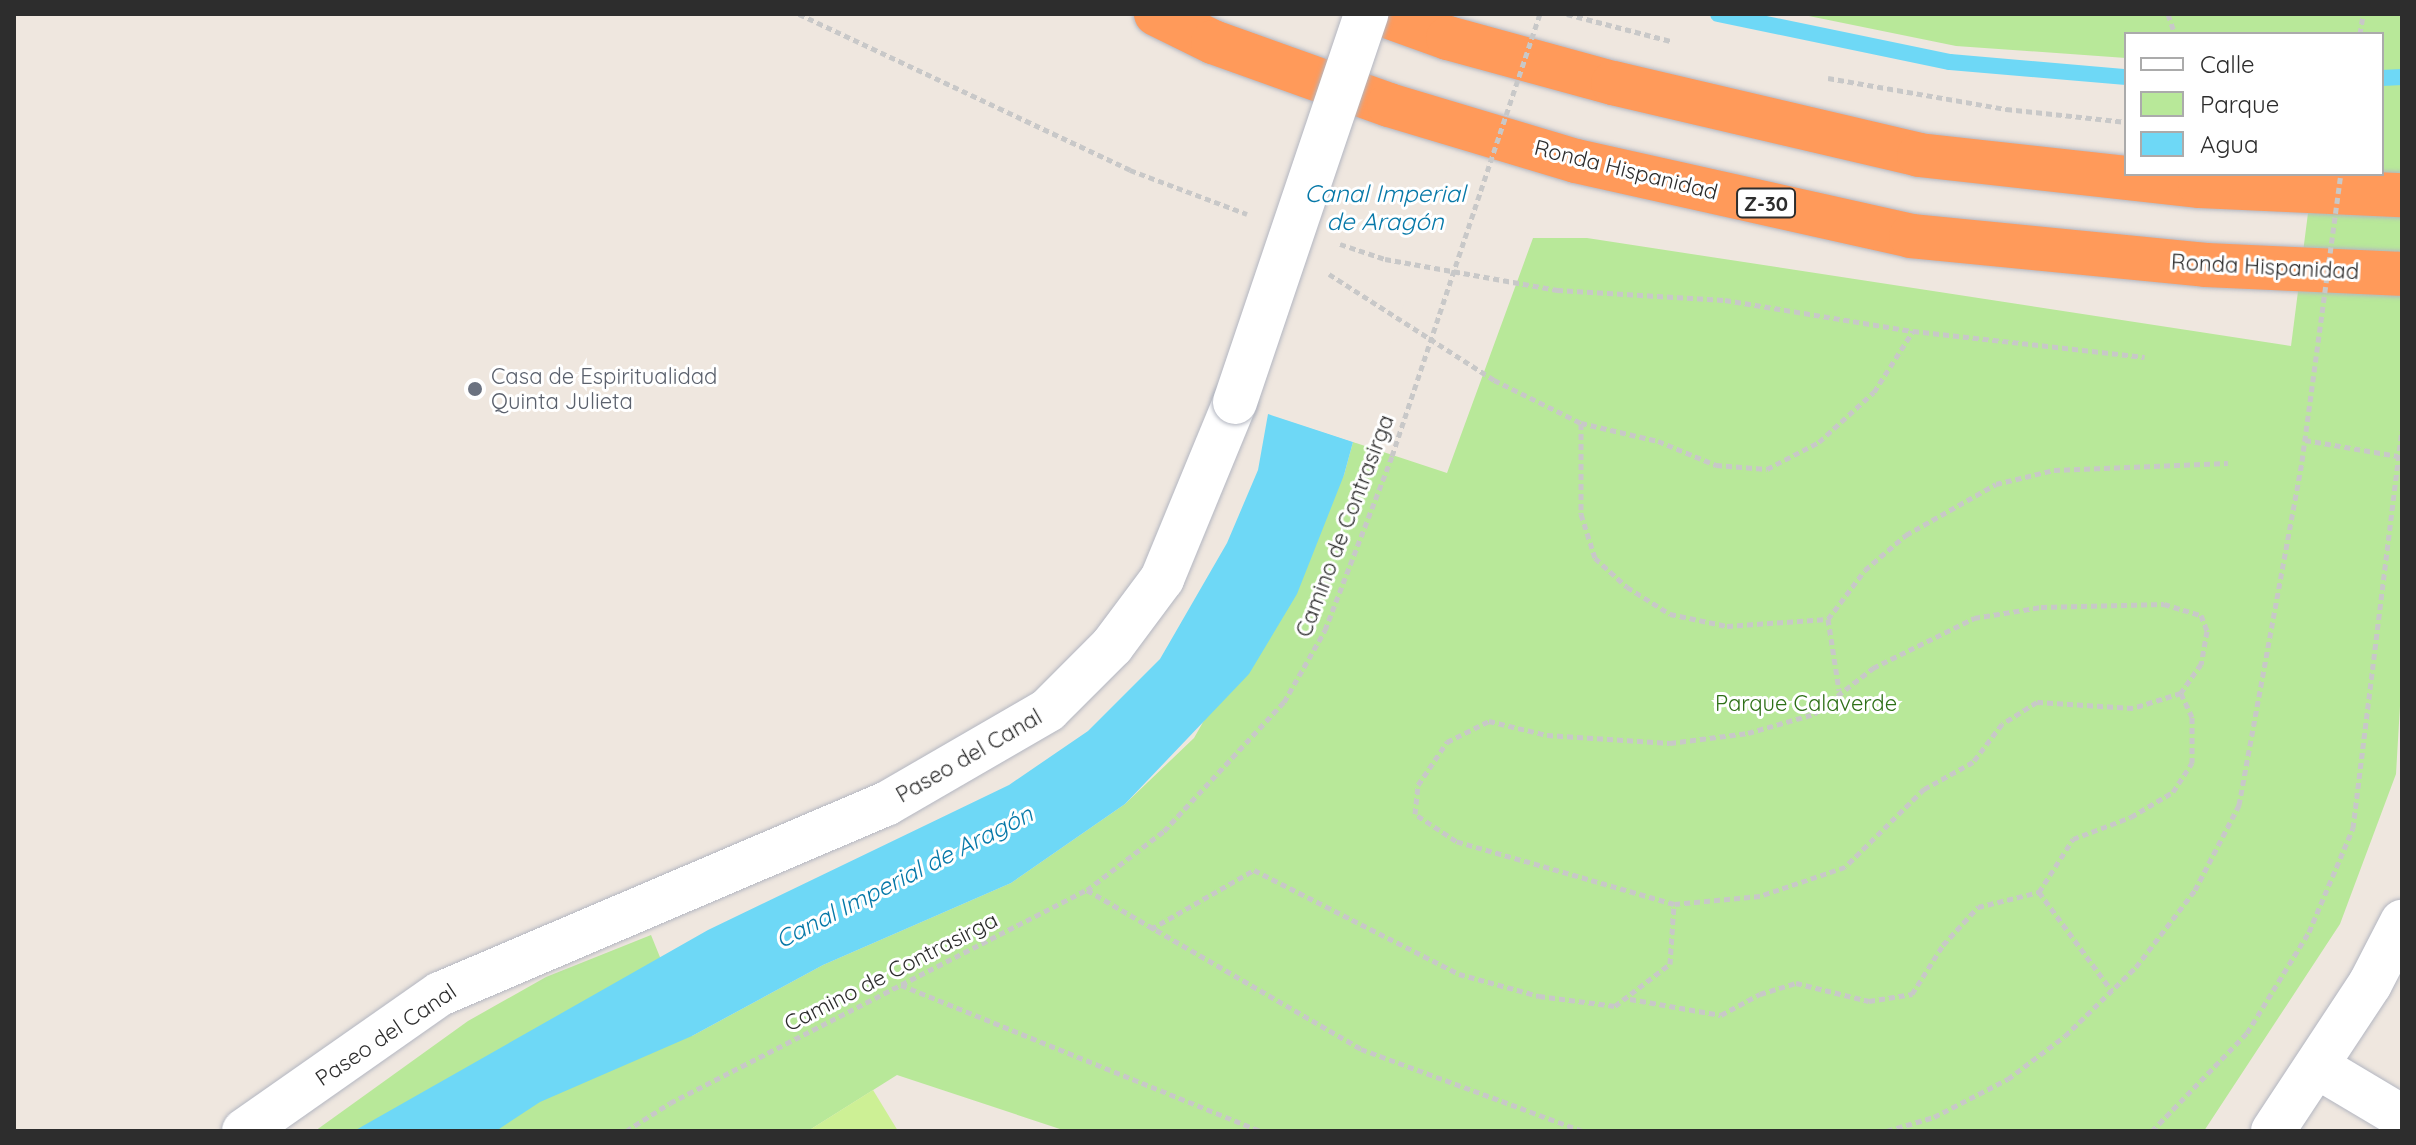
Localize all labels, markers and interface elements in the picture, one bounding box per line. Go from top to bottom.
legend [2124,32,2384,176]
text: Calle [2200,49,2255,79]
text: Parque [2200,89,2279,119]
text: Agua [2200,129,2259,159]
street label: Ronda Hispanidad [1531,134,1721,206]
water label: Canal Imperial de Aragón [1304,180,1466,236]
road number: Z-30 [1736,187,1796,219]
street label: Ronda Hispanidad [2170,249,2360,285]
place label: Casa de Espiritualidad Quinta Julieta [491,363,717,414]
marker: Casa de Espiritualidad Quinta Julieta [466,380,484,398]
street label: Camino de Contrasirga [1290,411,1400,641]
park label: Parque Calaverde [1715,691,1897,717]
street label: Paseo del Canal [891,704,1047,808]
water label: Canal Imperial de Aragón [771,800,1037,954]
street label: Camino de Contrasirga [780,907,1002,1037]
street label: Paseo del Canal [311,978,461,1092]

